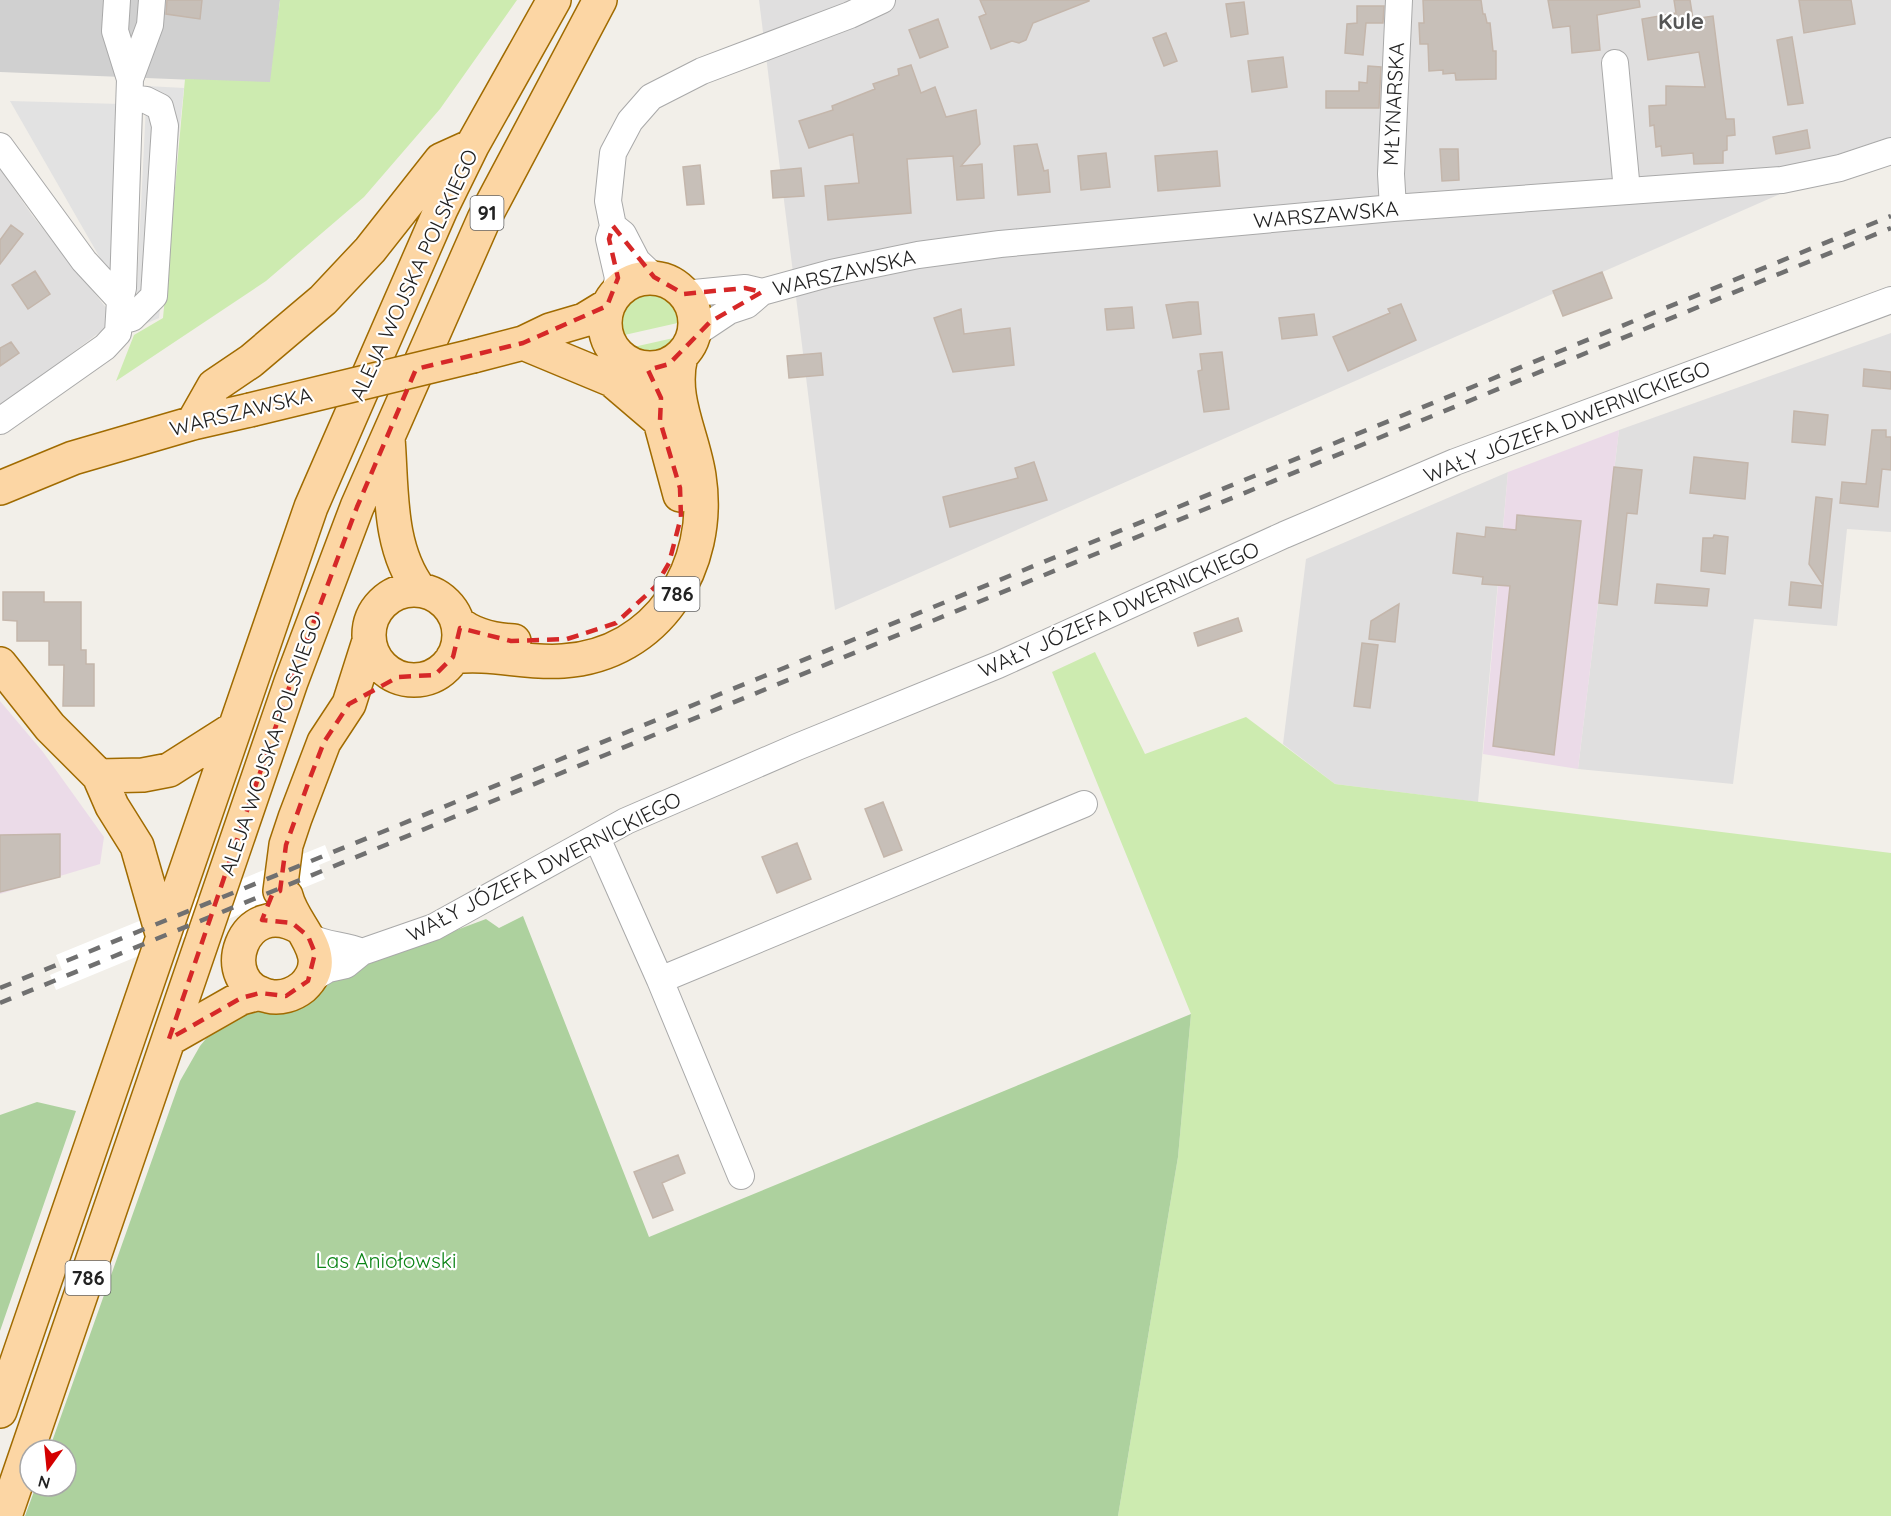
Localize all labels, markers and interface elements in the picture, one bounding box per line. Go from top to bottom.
district label: Kule [1658,7,1704,35]
street label: MŁYNARSKA [1377,41,1409,166]
street label: ALEJA WOJSKA POLSKIEGO [343,145,483,404]
street label: WARSZAWSKA [1252,195,1400,233]
road number: 91 [470,196,504,230]
street label: WARSZAWSKA [770,243,918,301]
street label: WAŁY JÓZEFA DWERNICKIEGO [1420,354,1714,488]
street label: WARSZAWSKA [167,381,315,441]
street label: WAŁY JÓZEFA DWERNICKIEGO [974,535,1263,683]
road number: 786 [654,577,700,611]
street label: ALEJA WOJSKA POLSKIEGO [213,611,327,879]
street label: WAŁY JÓZEFA DWERNICKIEGO [402,785,685,947]
park label: Las Aniołowski [315,1247,457,1273]
road number: 786 [66,1261,110,1295]
north arrow [18,1438,78,1498]
text: N [36,1471,52,1494]

